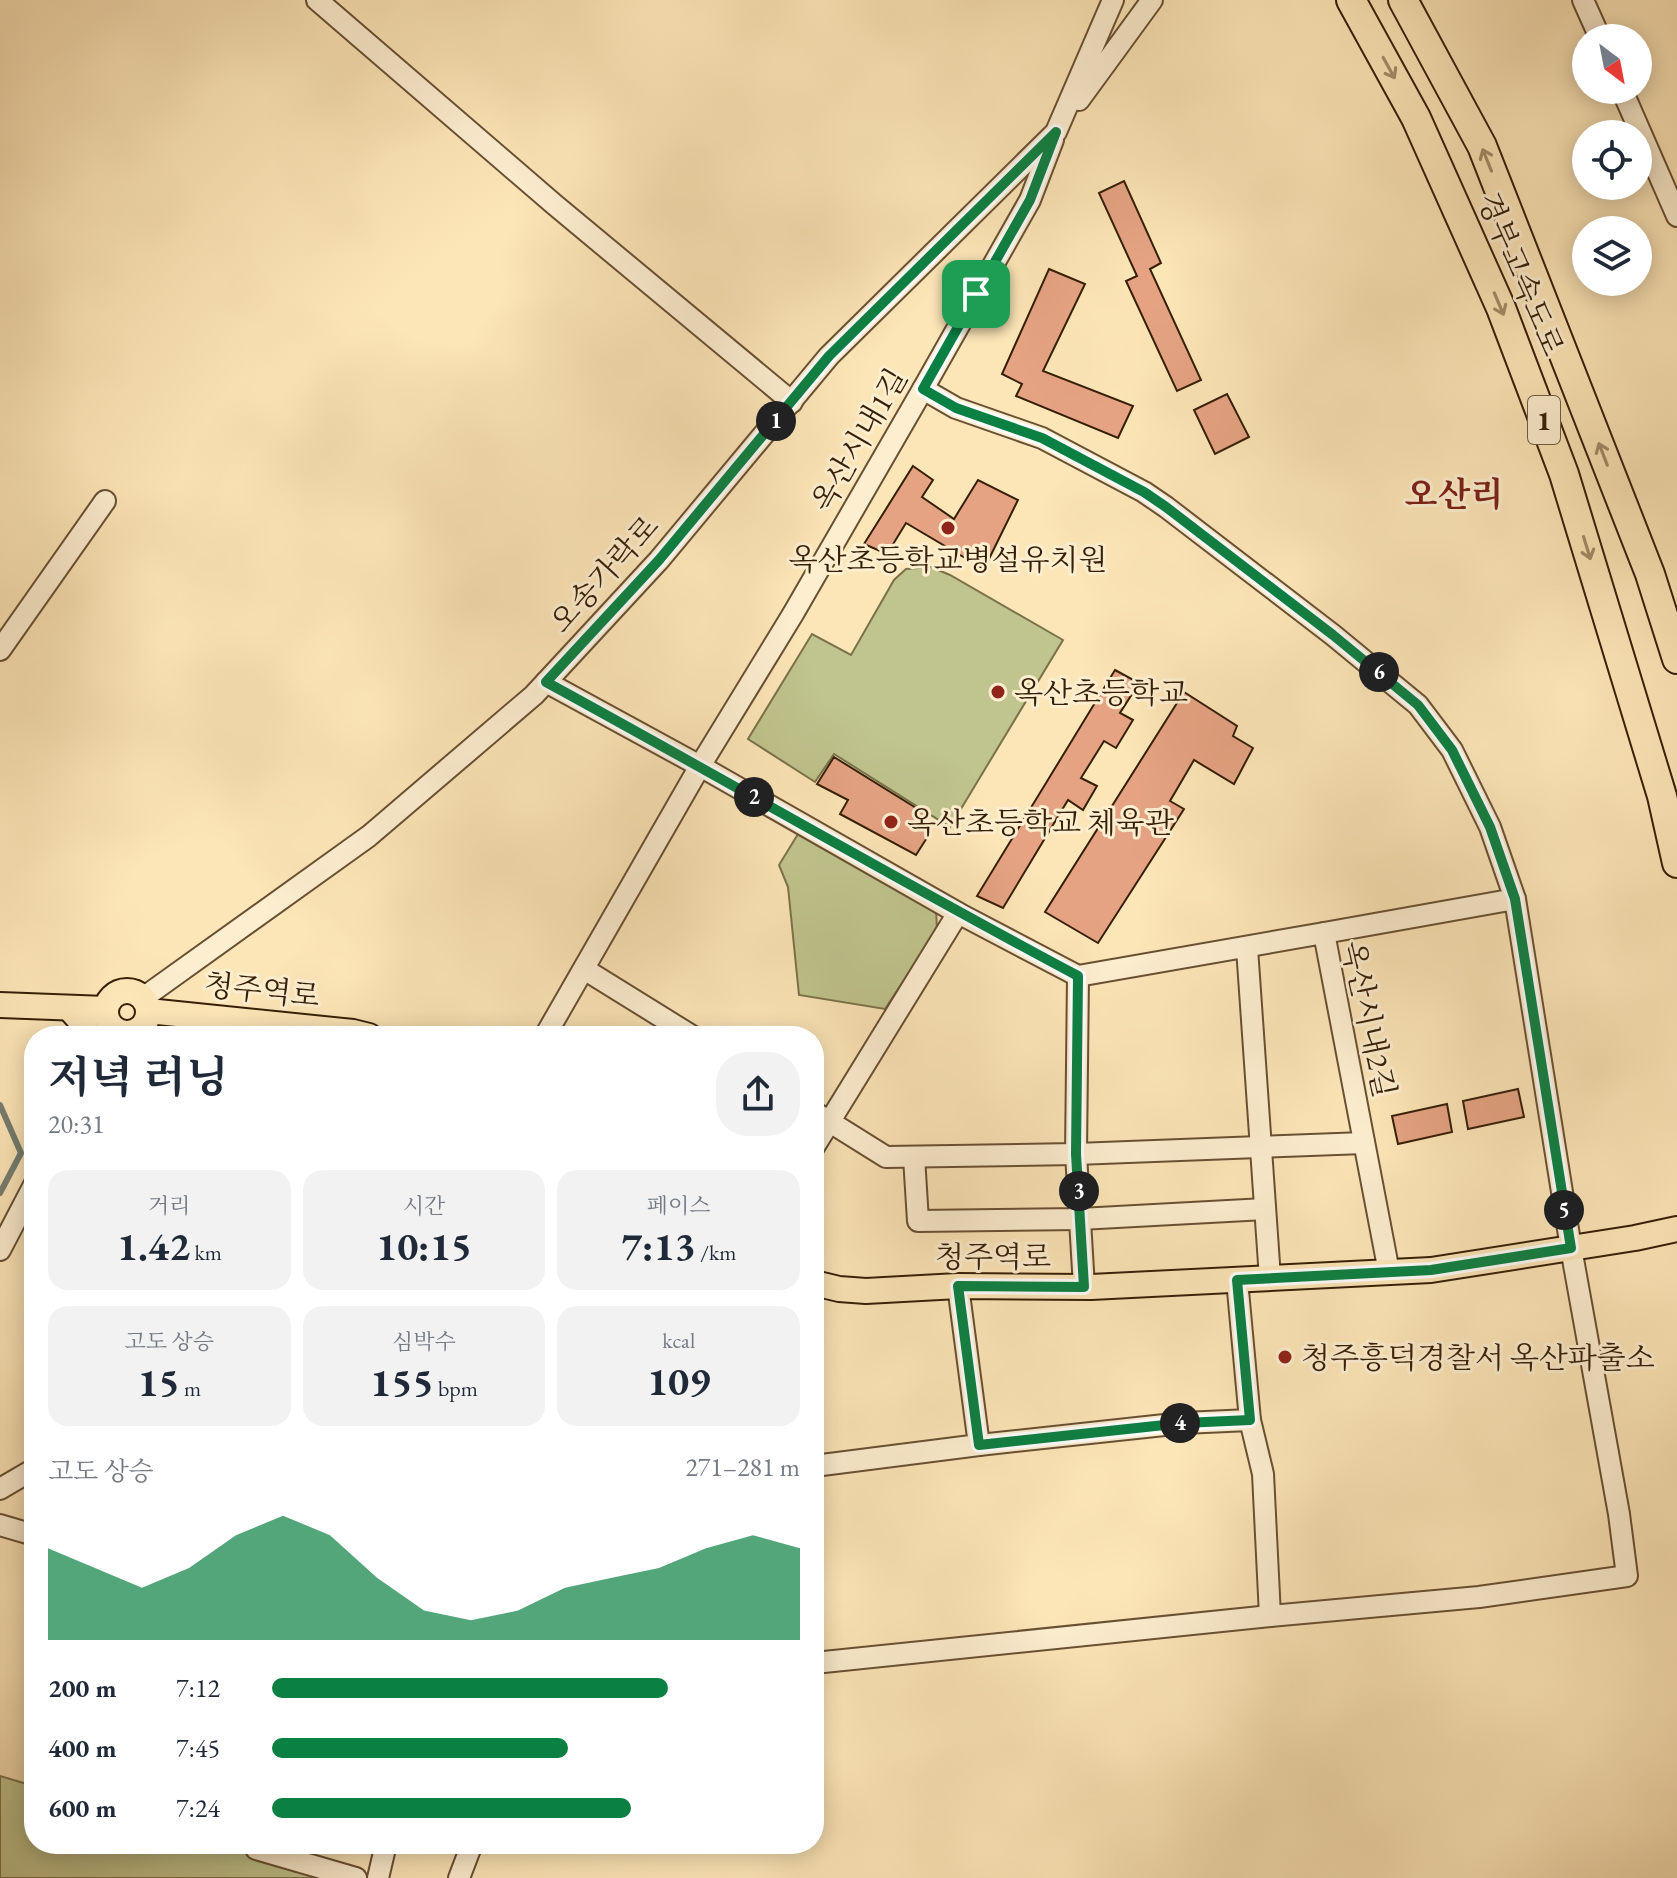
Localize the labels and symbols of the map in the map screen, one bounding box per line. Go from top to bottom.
north arrow [1572,24,1652,104]
one-way arrow [1382,56,1397,80]
one-way arrow [1479,148,1493,173]
street label: 경부고속도로 [1469,186,1573,362]
pin [942,260,1010,328]
one-way arrow [1493,291,1508,316]
street label: 옥산시내1길 [802,361,916,519]
road number: 1 [1528,396,1560,444]
pin: 1 [756,401,796,441]
one-way arrow [1595,442,1610,467]
district label: 오산리 [1405,472,1503,516]
street label: 오송가락로 [541,507,667,641]
marker: 옥산초등학교병설유치원 [939,519,957,537]
one-way arrow [1580,536,1595,561]
place label: 옥산초등학교병설유치원 [789,540,1107,579]
pin: 6 [1359,652,1399,692]
place label: 옥산초등학교 [1014,673,1188,712]
marker: 옥산초등학교 [989,683,1007,701]
pin: 2 [734,777,774,817]
place label: 옥산초등학교 체육관 [907,803,1175,842]
marker: 옥산초등학교 체육관 [882,813,900,831]
street label: 옥산시내2길 [1333,937,1405,1101]
street label: 청주역로 [202,965,322,1015]
pin: 3 [1059,1171,1099,1211]
pin: 5 [1544,1190,1584,1230]
street label: 청주역로 [935,1237,1051,1276]
place label: 청주흥덕경찰서 옥산파출소 [1301,1338,1655,1377]
marker: 청주흥덕경찰서 옥산파출소 [1276,1348,1294,1366]
pin: 4 [1160,1403,1200,1443]

